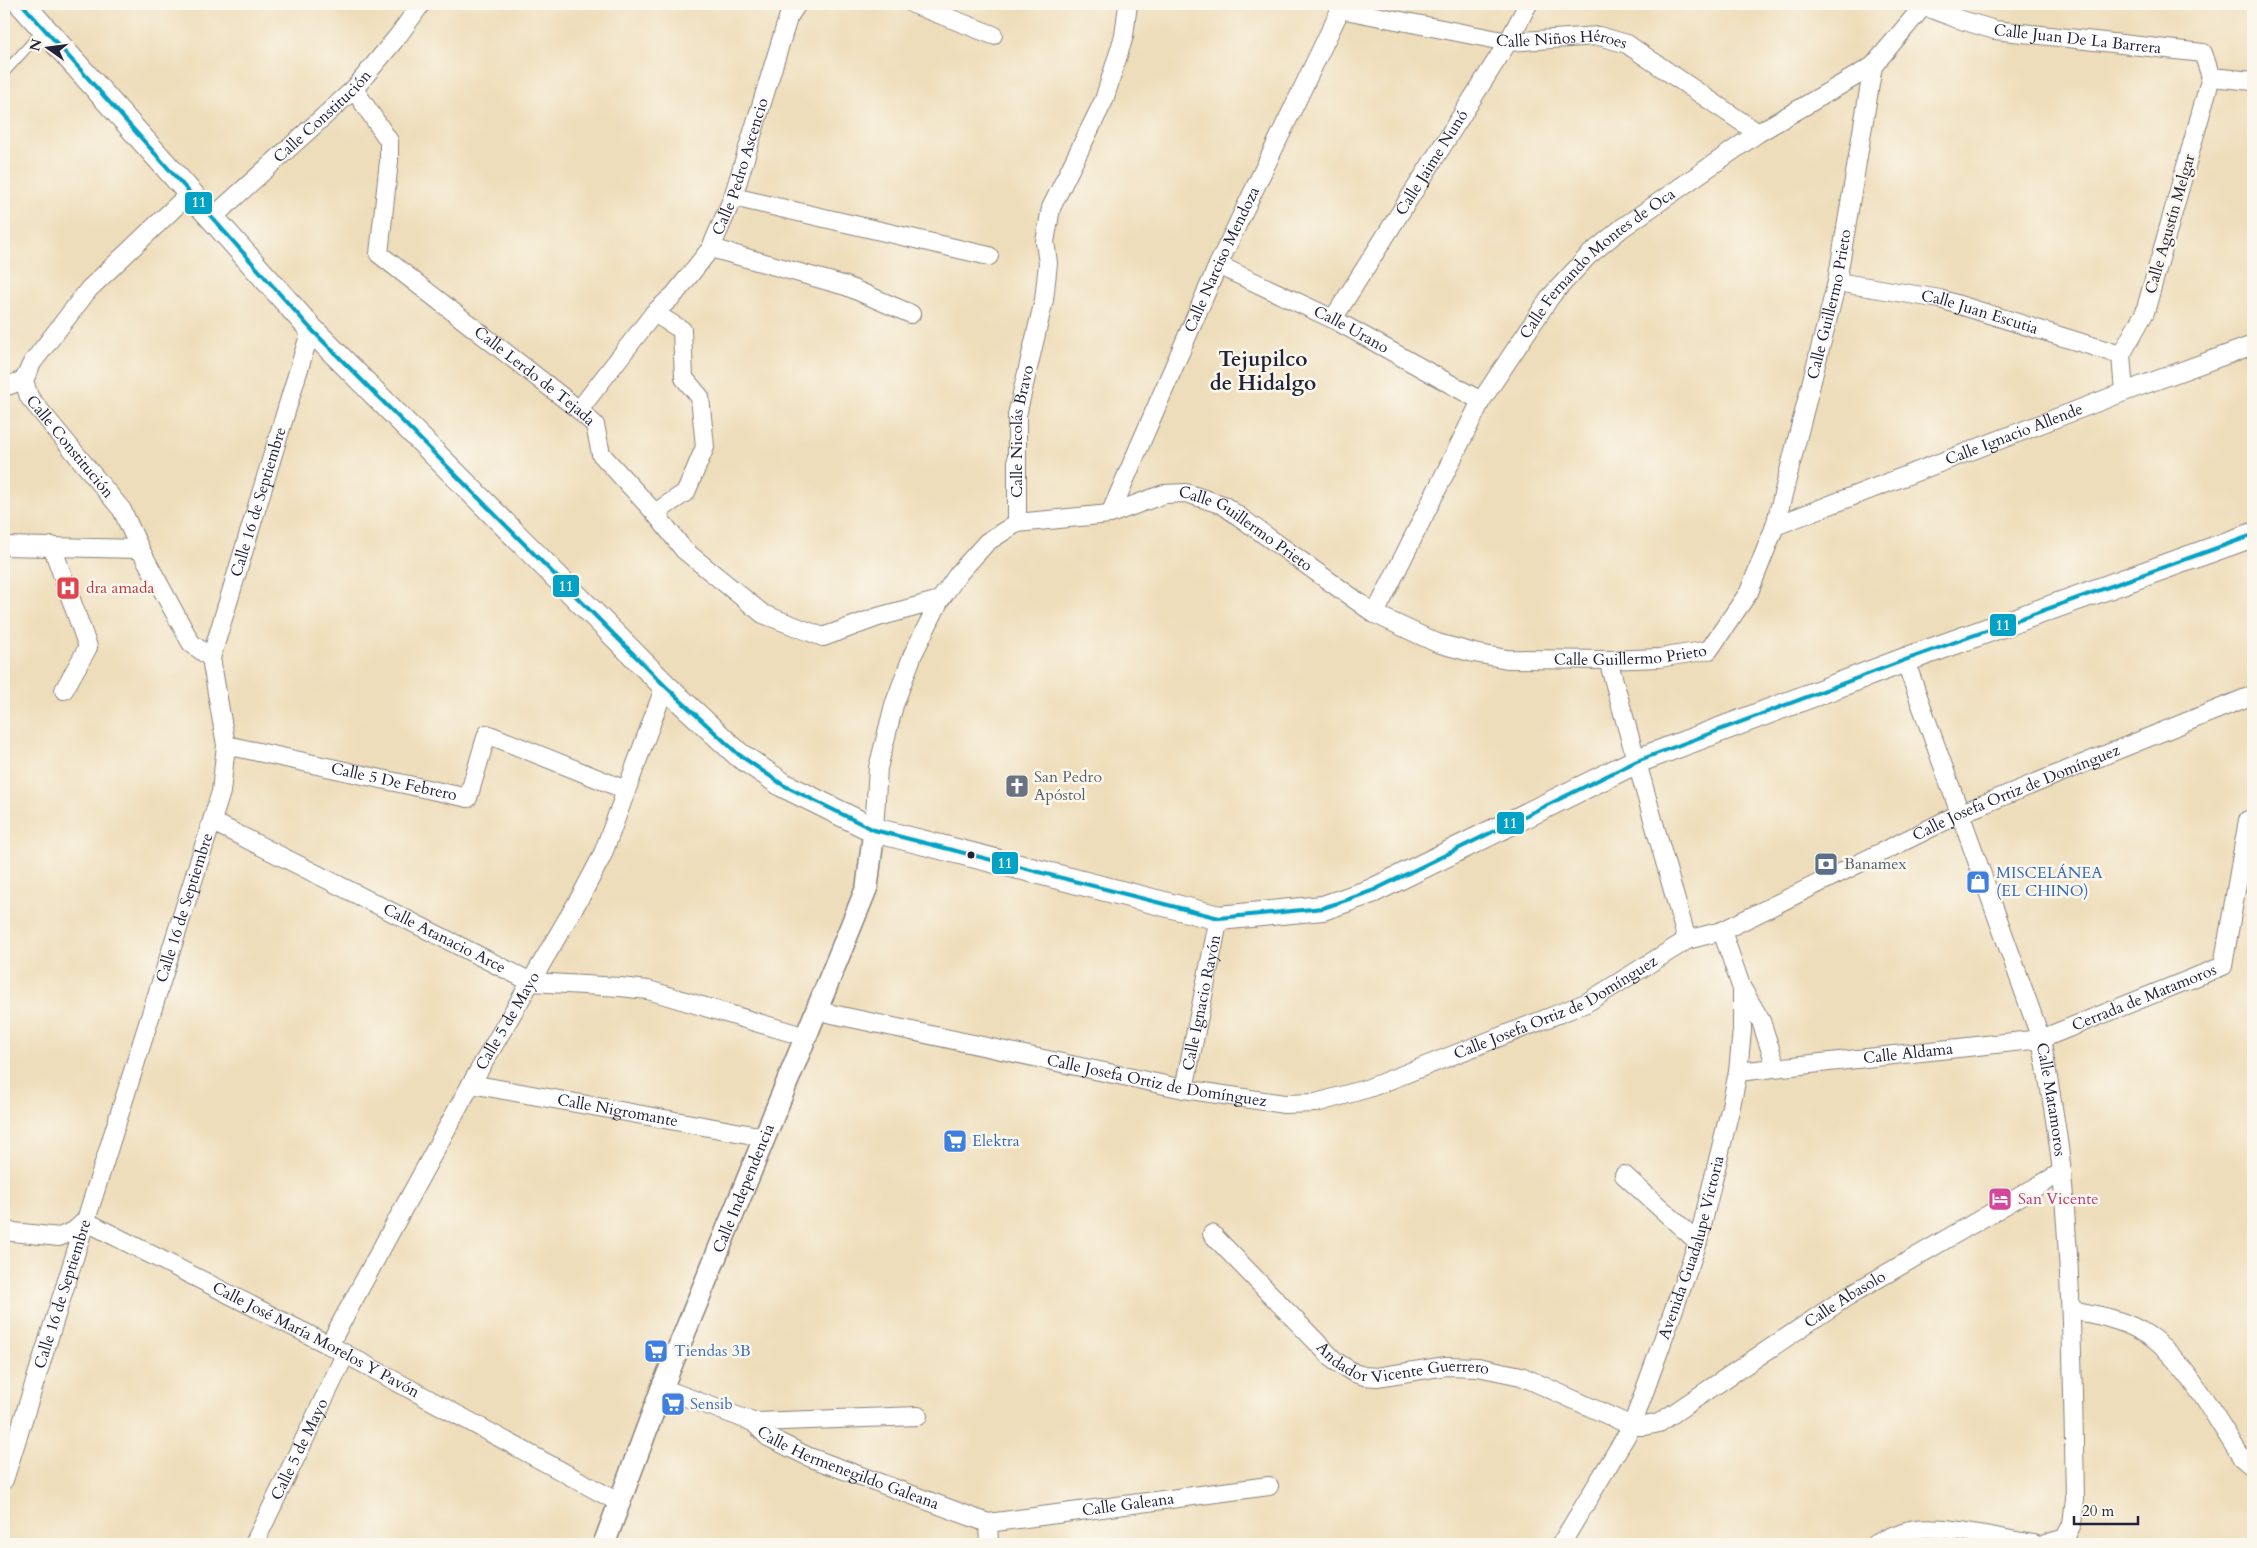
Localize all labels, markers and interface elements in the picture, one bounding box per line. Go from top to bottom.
street label: Calle Juan De La Barrera [1993,19,2162,59]
north arrow [22,22,72,72]
street label: Calle Niños Héroes [1494,25,1630,54]
text: N [25,37,47,53]
street label: Calle Constitución [269,65,376,168]
street label: Calle Pedro Ascencio [707,95,774,239]
street label: Calle Jaime Nunó [1390,105,1474,220]
street label: Calle Agustín Melgar [2140,151,2201,296]
street label: Calle Narciso Mendoza [1179,183,1265,336]
street label: Calle Fernando Montes de Oca [1514,183,1680,343]
line badge: 11 [184,191,213,215]
text: 11 [192,193,206,212]
street label: Calle Guillermo Prieto [1802,227,1857,382]
street label: Calle Juan Escutia [1919,285,2041,340]
street label: Calle Urano [1310,300,1393,359]
street label: Calle Lerdo de Tejada [469,321,600,431]
district label: Tejupilco de Hidalgo [1210,345,1316,398]
street label: Calle Nicolás Bravo [1006,362,1039,498]
street label: Calle Constitución [21,391,119,503]
street label: Calle Ignacio Allende [1942,398,2086,471]
street label: Calle 16 de Septiembre [225,424,292,580]
street label: Calle Guillermo Prieto [1179,482,1317,577]
line badge: 11 [552,574,580,598]
hospital icon: dra amada [55,575,81,601]
place label: dra amada [86,577,154,599]
text: 11 [559,577,573,596]
line badge: 11 [1989,613,2017,637]
text: 11 [1996,616,2010,635]
street label: Calle Guillermo Prieto [1554,639,1709,671]
street label: Calle Josefa Ortiz de Domínguez [1909,739,2123,846]
street label: Calle 5 De Febrero [329,757,459,806]
place label: San Pedro Apóstol [1034,766,1102,806]
church icon: San Pedro Apóstol [1004,773,1030,799]
line badge: 11 [1496,811,1525,835]
text: 11 [1503,814,1517,833]
street label: Calle 16 de Septiembre [151,830,218,985]
unlabelled marker [966,850,976,860]
line badge: 11 [991,851,1019,875]
bank icon: Banamex [1813,851,1839,877]
place label: Banamex [1844,853,1907,875]
text: 11 [998,854,1012,873]
place label: MISCELÁNEA (EL CHINO) [1996,862,2103,902]
shop icon: MISCELÁNEA (EL CHINO) [1965,869,1991,895]
street label: Calle Atanacio Arce [379,898,510,979]
street label: Calle Ignacio Rayón [1177,933,1226,1073]
street label: Calle Josefa Ortiz de Domínguez [1451,950,1662,1065]
street label: Cerrada de Matamoros [2069,959,2220,1036]
street label: Calle 5 de Mayo [470,968,545,1074]
street label: Calle Aldama [1862,1038,1954,1069]
street label: Calle Matamoros [2031,1041,2071,1158]
street label: Calle Josefa Ortiz de Domínguez [1045,1049,1268,1112]
street label: Calle Nigromante [555,1089,680,1132]
street label: Calle Independencia [707,1121,780,1256]
supermarket icon: Elektra [942,1128,968,1154]
place label: Elektra [972,1130,1020,1152]
street label: Avenida Guadalupe Victoria [1653,1153,1730,1343]
hotel icon: San Vicente [1987,1186,2013,1212]
place label: San Vicente [2018,1188,2099,1210]
street label: Calle 16 de Septiembre [29,1217,97,1371]
street label: Calle Abasolo [1800,1265,1890,1333]
street label: Calle José María Morelos Y Pavón [208,1276,423,1403]
street label: Andador Vicente Guerrero [1311,1337,1492,1389]
supermarket icon: Tiendas 3B [643,1338,669,1364]
place label: Tiendas 3B [674,1340,751,1362]
supermarket icon: Sensib [660,1391,686,1417]
place label: Sensib [690,1393,733,1415]
street label: Calle 5 de Mayo [266,1395,334,1504]
street label: Calle Hermenegildo Galeana [752,1421,942,1515]
street label: Calle Galeana [1081,1488,1176,1522]
scale bar [2074,1493,2138,1525]
text: 20 m [2082,1501,2114,1521]

